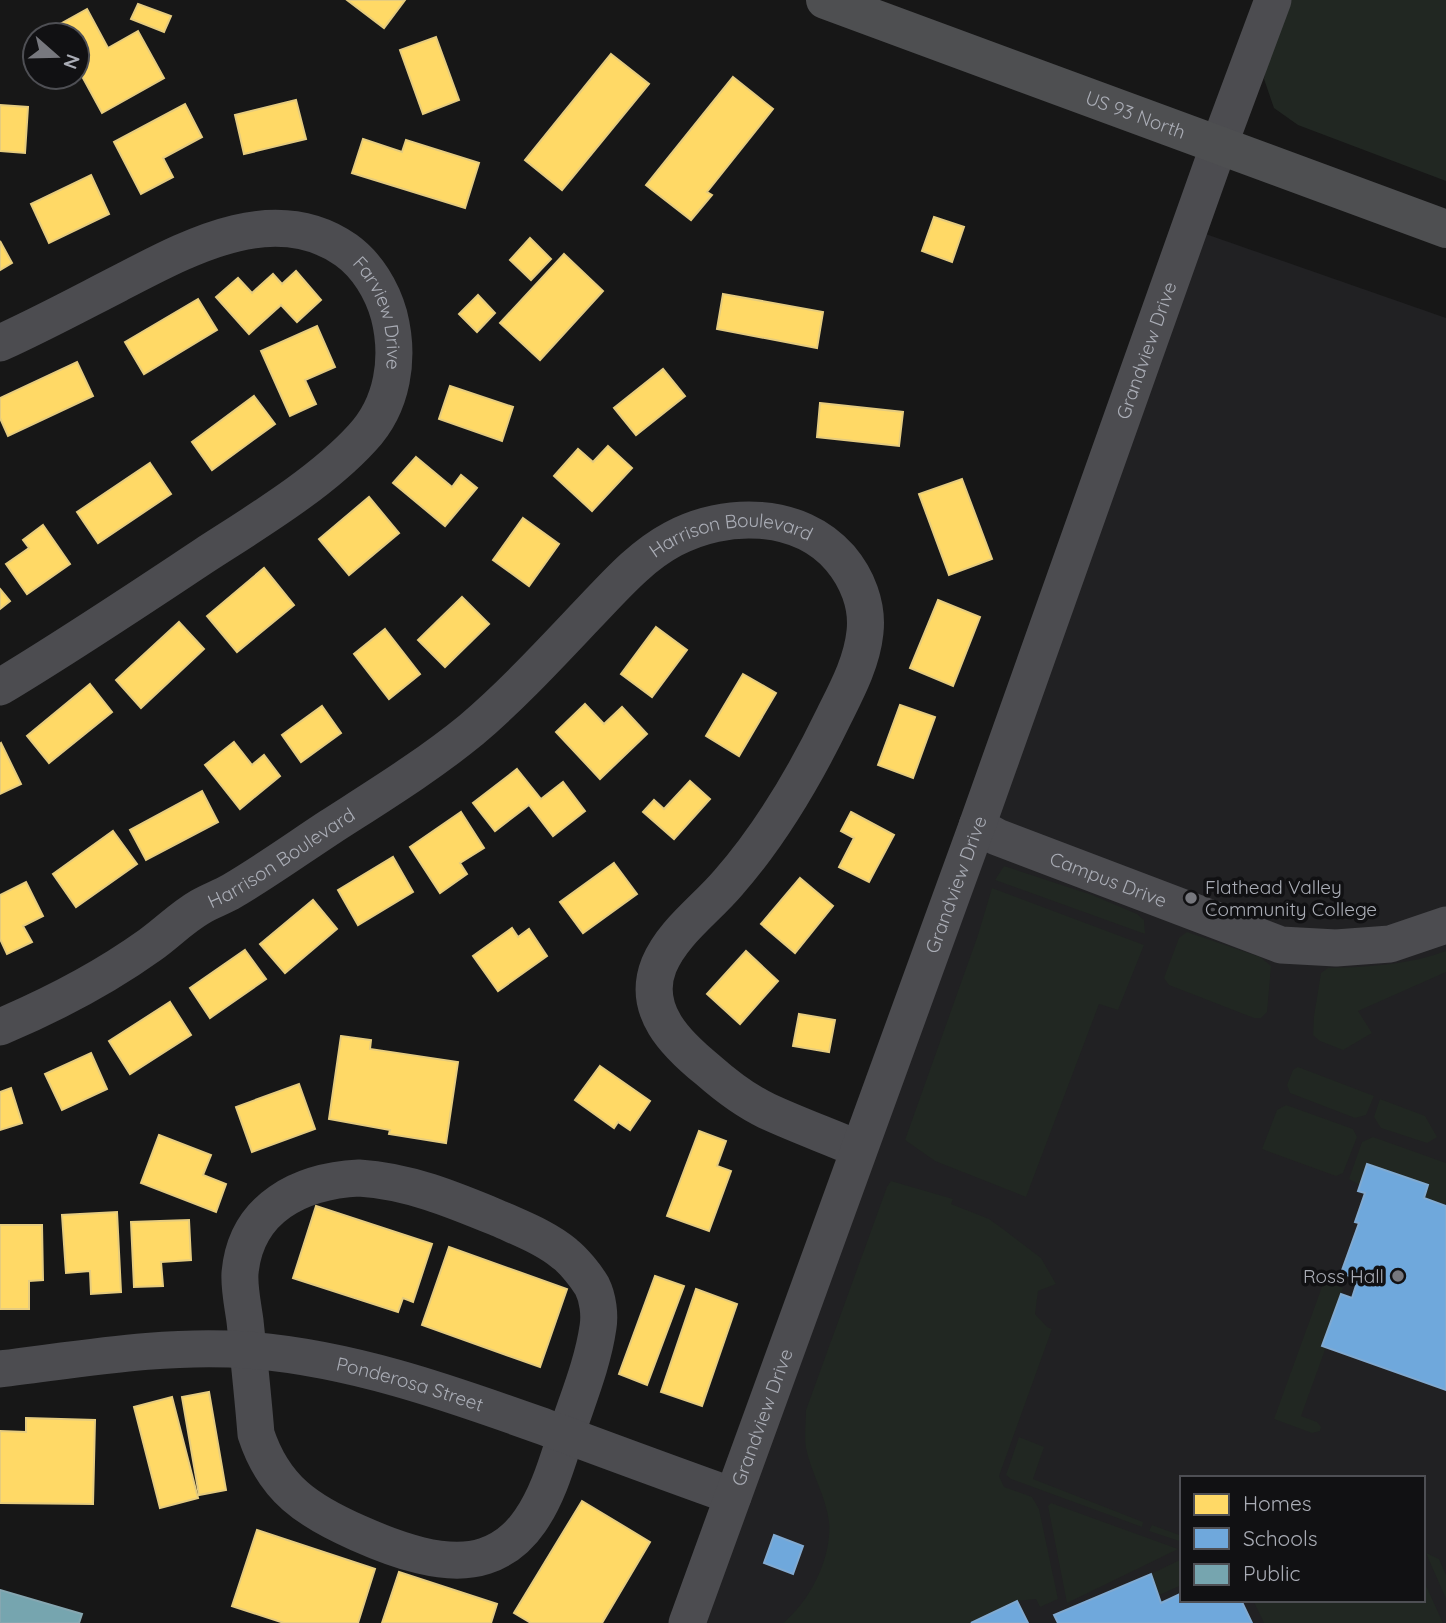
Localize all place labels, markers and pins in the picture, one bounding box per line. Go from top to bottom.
place label: Flathead Valley Community College [1205,875,1377,921]
marker: Flathead Valley Community College [1183,890,1199,906]
place label: Ross Hall [1303,1264,1384,1288]
marker: Ross Hall [1390,1268,1406,1284]

